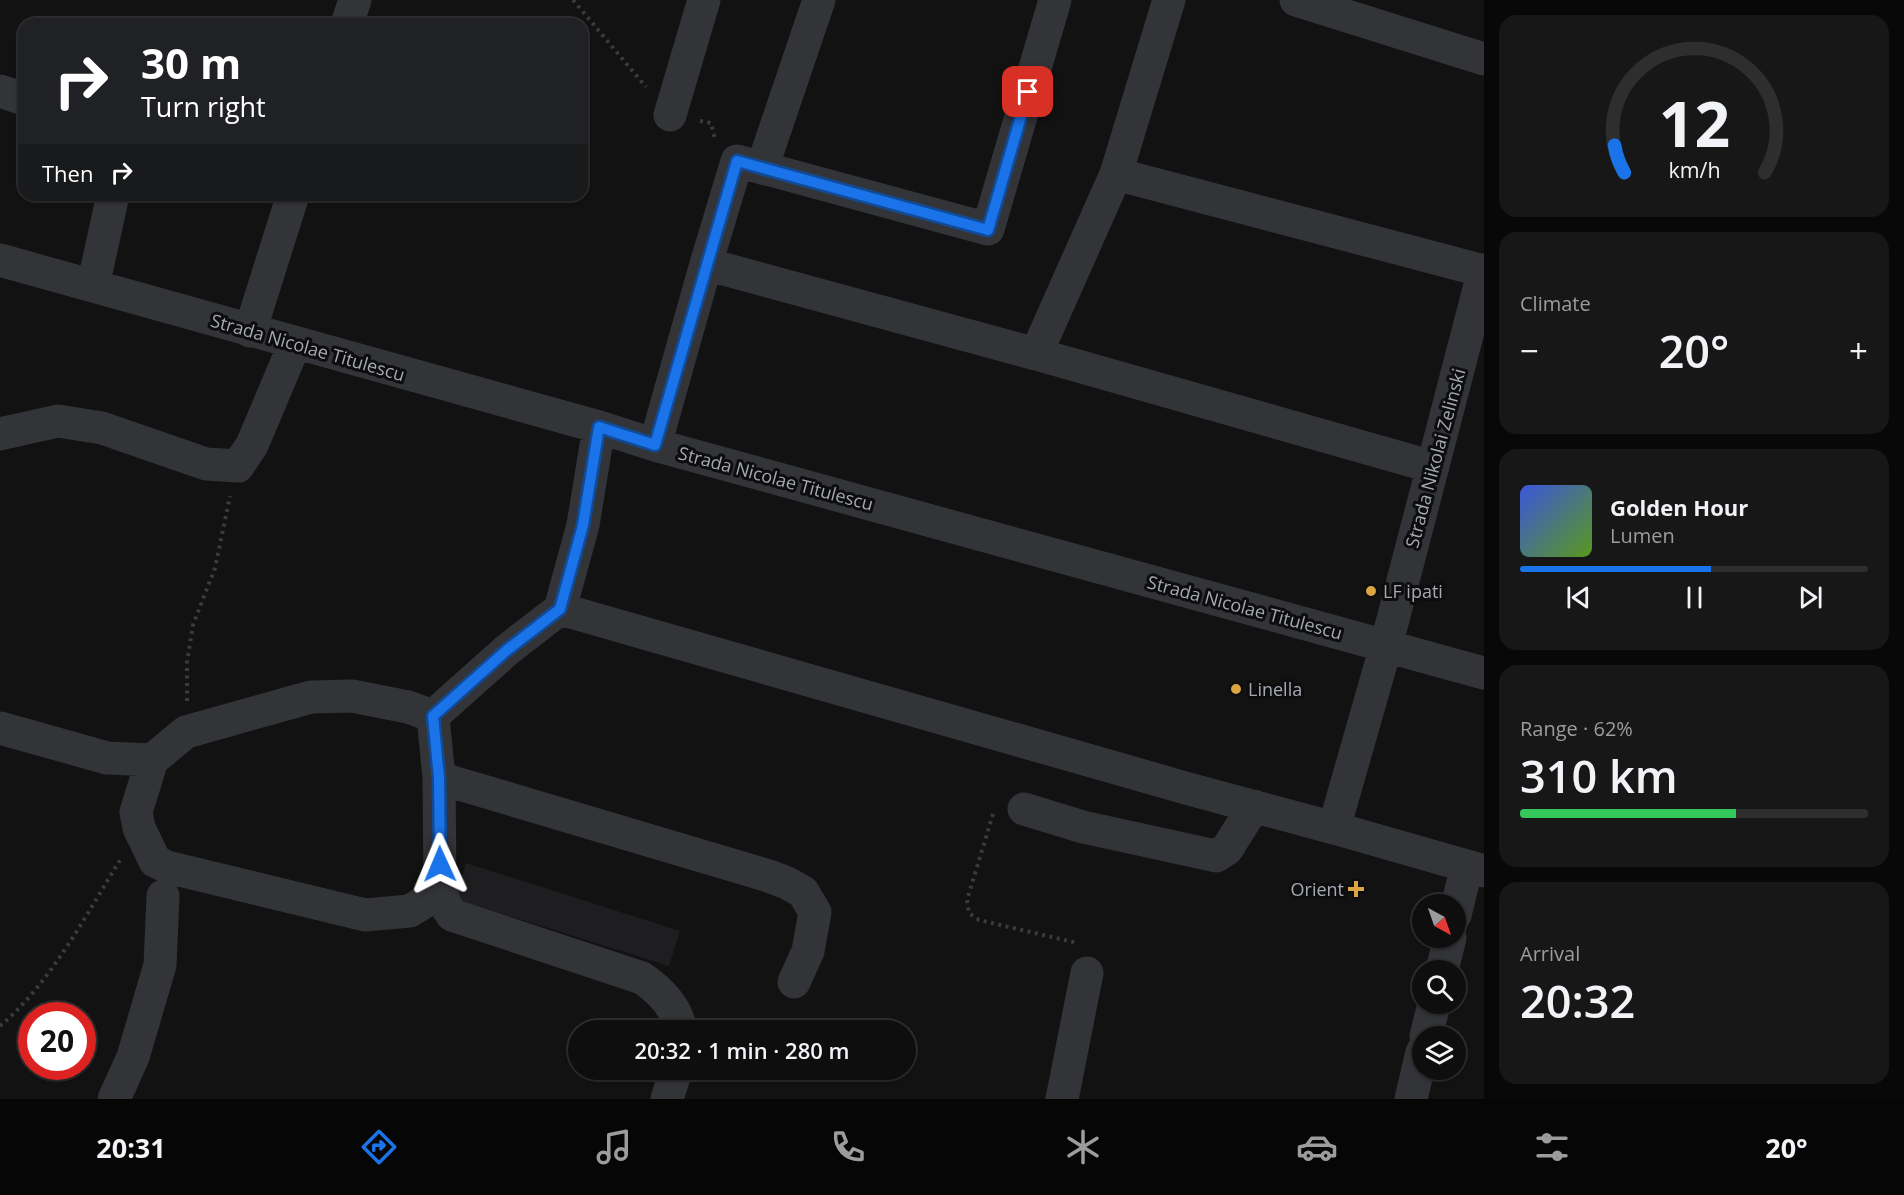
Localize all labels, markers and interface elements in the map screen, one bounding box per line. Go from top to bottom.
text: 30 m [141,34,241,91]
icon: right [42,42,120,120]
pin [1002,66,1053,117]
icon: arrive [1011,75,1044,108]
text: 12 [1658,80,1730,165]
text: Turn right [141,88,266,125]
text: km/h [1668,155,1720,184]
icon: right [105,156,138,189]
text: Then [42,158,93,188]
text: Climate [1520,290,1591,317]
street label: Strada Nicolae Titulescu [208,308,408,386]
text: 20° [1659,320,1729,381]
text: − [1520,328,1539,373]
text: + [1849,328,1868,373]
street label: Strada Nikolai Zelinski [1400,366,1470,550]
street label: Strada Nicolae Titulescu [676,440,876,516]
text: Golden Hour [1610,492,1748,522]
text: Lumen [1610,522,1675,549]
street label: Strada Nicolae Titulescu [1145,569,1345,645]
place label: LF ipati [1383,579,1443,603]
icon: previous [1562,581,1595,614]
icon: pause [1678,581,1711,614]
icon: next [1794,581,1827,614]
marker: LF ipati [1364,584,1378,598]
place label: Linella [1248,677,1302,701]
marker: Linella [1229,682,1243,696]
text: Range · 62% [1520,715,1633,742]
text: 310 km [1520,745,1678,806]
position arrow [408,832,472,896]
place label: Orient [1291,877,1344,901]
marker: Orient [1349,882,1363,896]
north arrow [1412,894,1466,948]
map controls [1412,894,1466,1080]
text: Arrival [1520,940,1580,967]
button: search [1412,960,1466,1014]
text: 20:32 [1520,970,1635,1031]
speed limit sign: 20 [18,1002,96,1080]
button: layers [1412,1026,1466,1080]
text: 20:32 · 1 min · 280 m [634,1035,850,1065]
icon: directions [358,1126,400,1168]
icon: music [593,1126,635,1168]
icon: phone [827,1126,869,1168]
icon: climate [1062,1126,1104,1168]
icon: car [1296,1126,1338,1168]
icon: filters [1531,1126,1573,1168]
text: 20:31 [96,1129,166,1166]
text: 20° [1765,1129,1808,1166]

